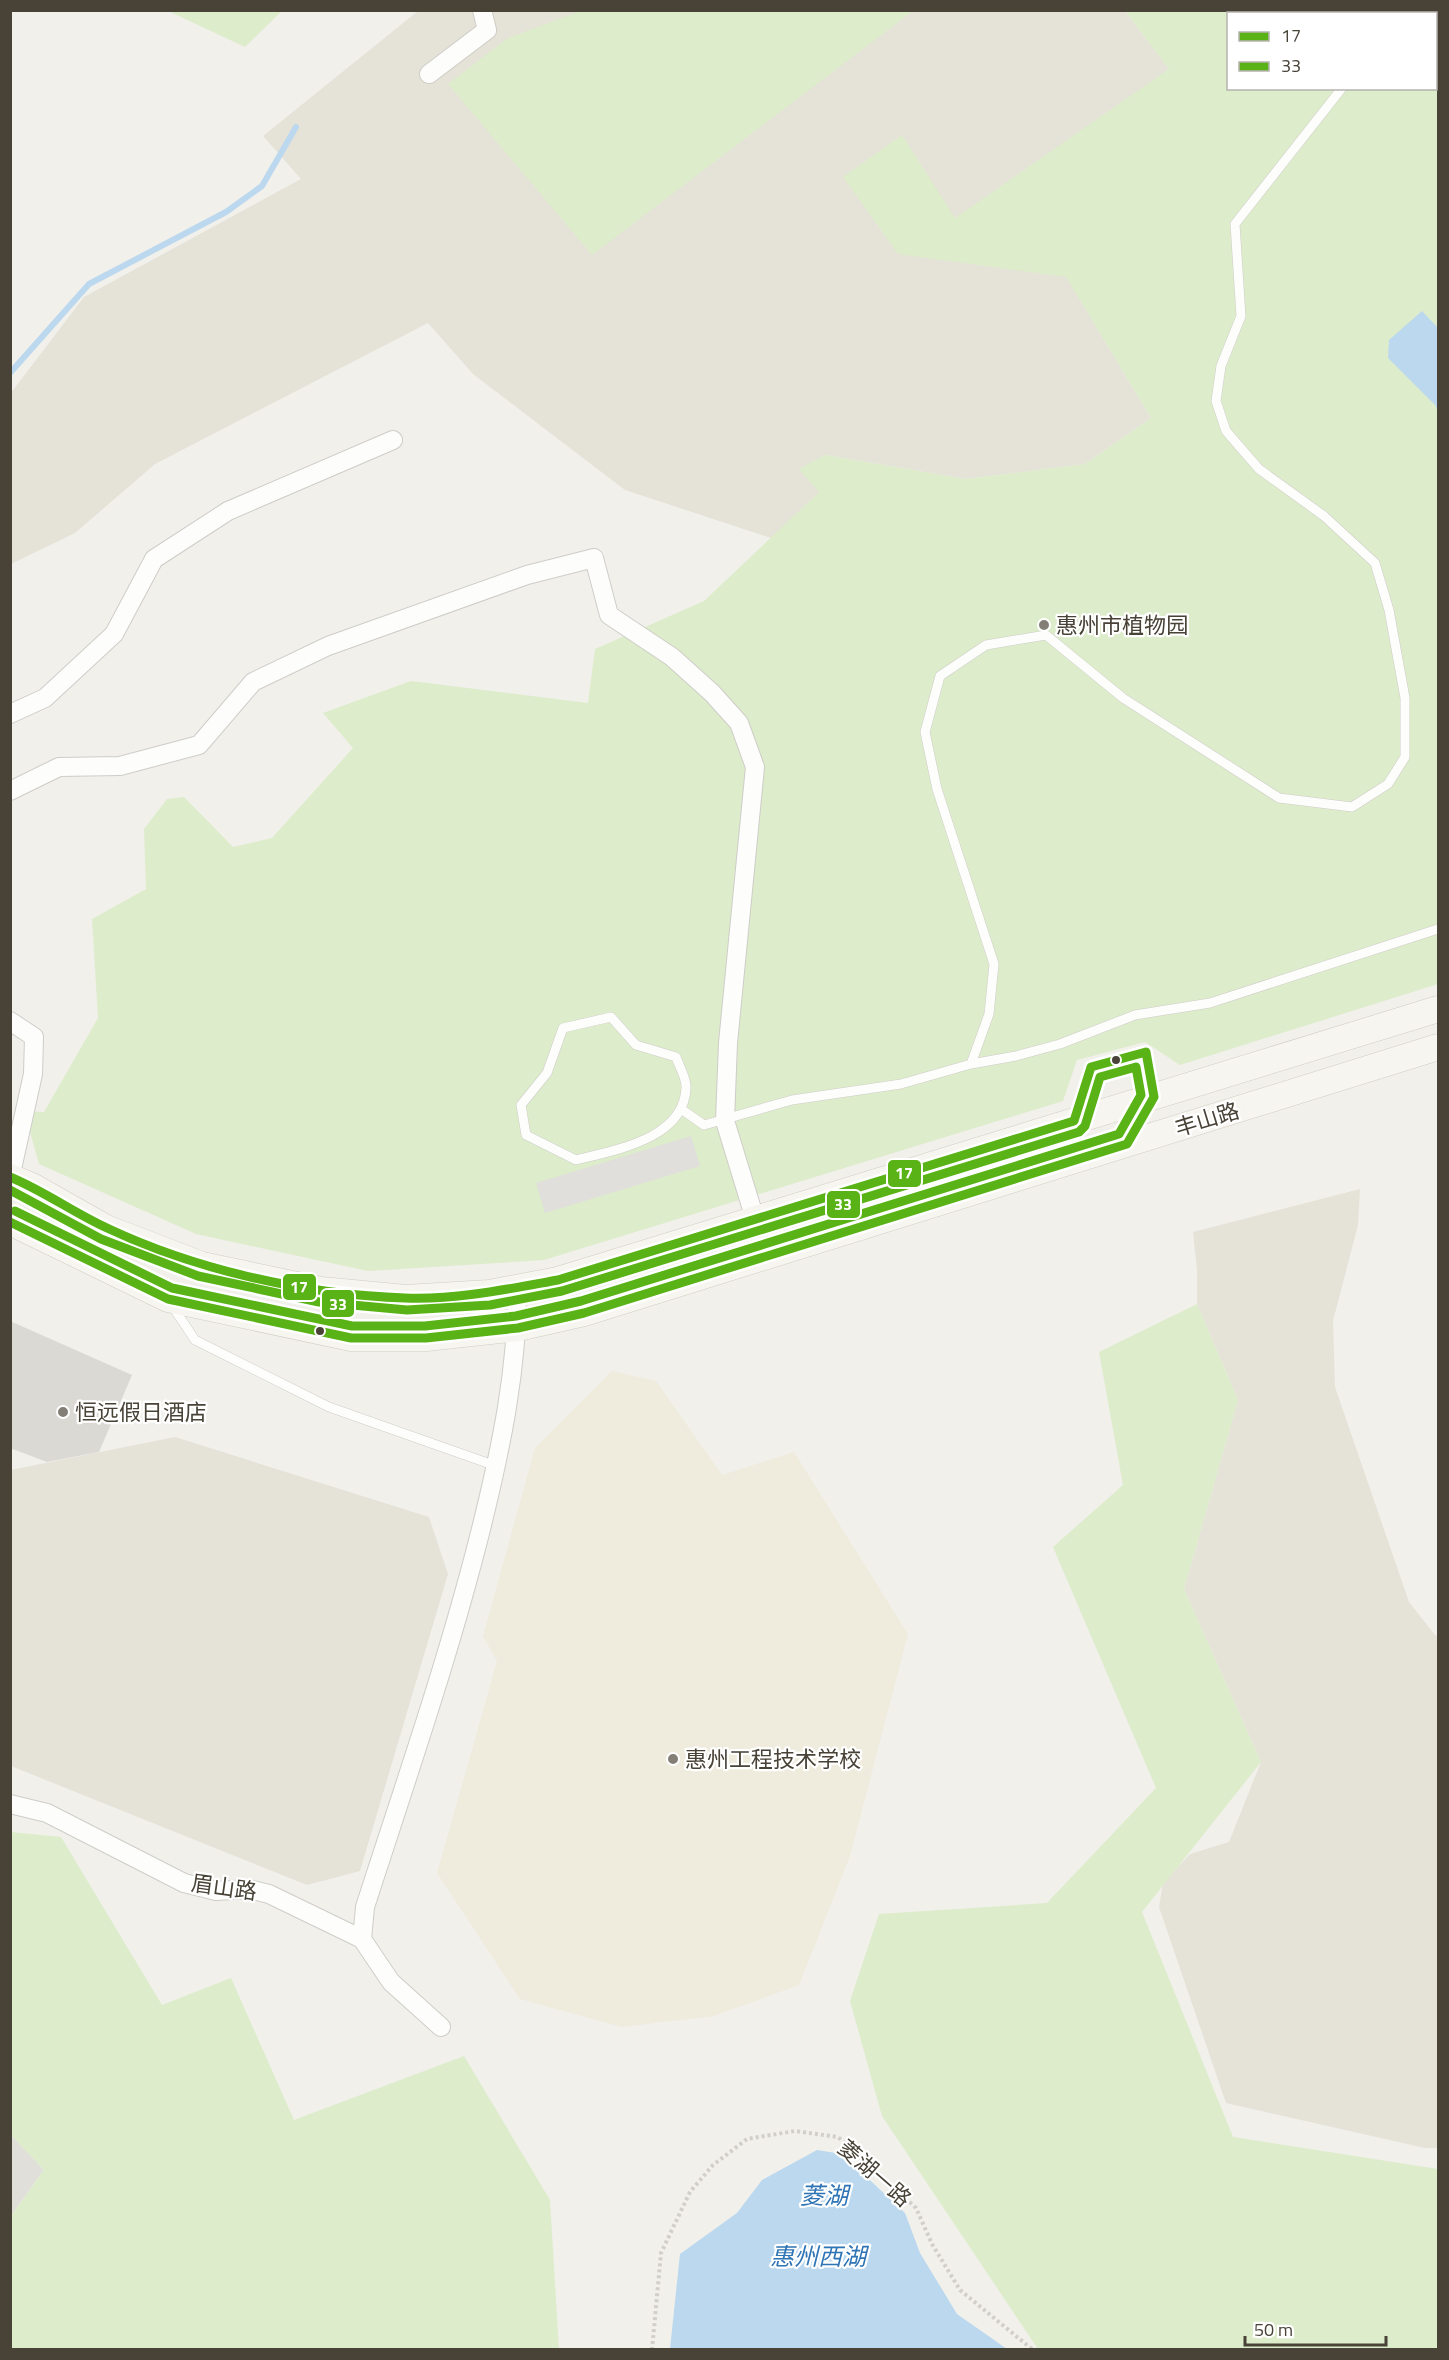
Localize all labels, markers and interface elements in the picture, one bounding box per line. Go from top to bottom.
legend [1227,12,1437,90]
text: 17 [1281,22,1301,49]
text: 33 [1281,52,1301,79]
place label: 惠州市植物园 [1056,608,1188,642]
marker: 惠州市植物园 [1037,618,1051,632]
unlabelled marker [1110,1054,1122,1066]
street label: 丰山路 [1170,1093,1244,1145]
line badge: 17 [887,1159,922,1188]
text: 17 [895,1161,913,1185]
line badge: 33 [826,1190,861,1219]
text: 33 [834,1192,852,1216]
line badge: 17 [282,1273,317,1301]
text: 17 [290,1275,308,1299]
line badge: 33 [321,1289,355,1318]
text: 33 [329,1292,347,1316]
unlabelled marker [314,1325,326,1337]
place label: 恒远假日酒店 [75,1395,207,1429]
marker: 恒远假日酒店 [56,1405,70,1419]
place label: 惠州工程技术学校 [685,1742,861,1776]
marker: 惠州工程技术学校 [666,1752,680,1766]
street label: 眉山路 [189,1866,259,1908]
street label: 菱湖一路 [831,2131,919,2215]
water label: 菱湖 [800,2177,852,2213]
water label: 惠州西湖 [770,2238,870,2274]
scale bar [1245,2309,1386,2347]
text: 50 m [1254,2316,1293,2343]

